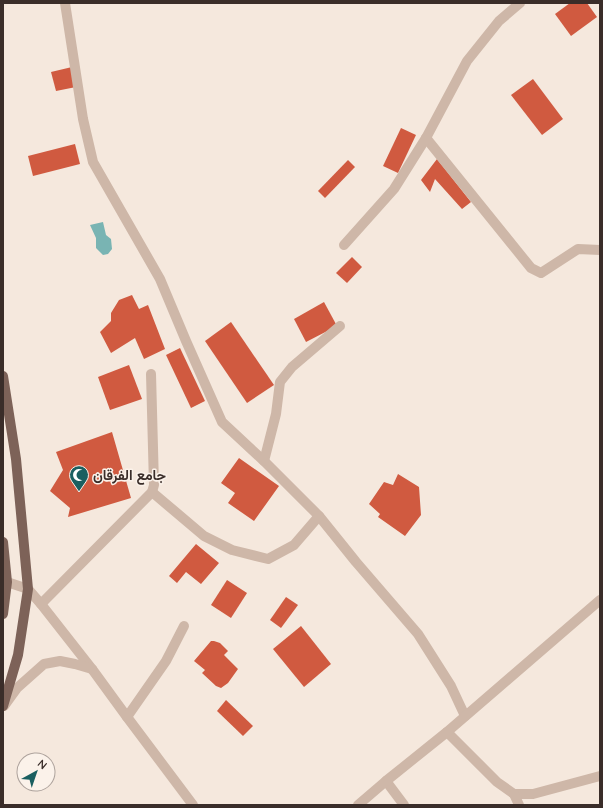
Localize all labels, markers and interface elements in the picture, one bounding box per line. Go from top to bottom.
mosque icon: جامع الفرقان [68,464,90,492]
place label: جامع الفرقان [93,466,166,485]
north arrow [16,752,56,792]
text: N [35,756,50,772]

